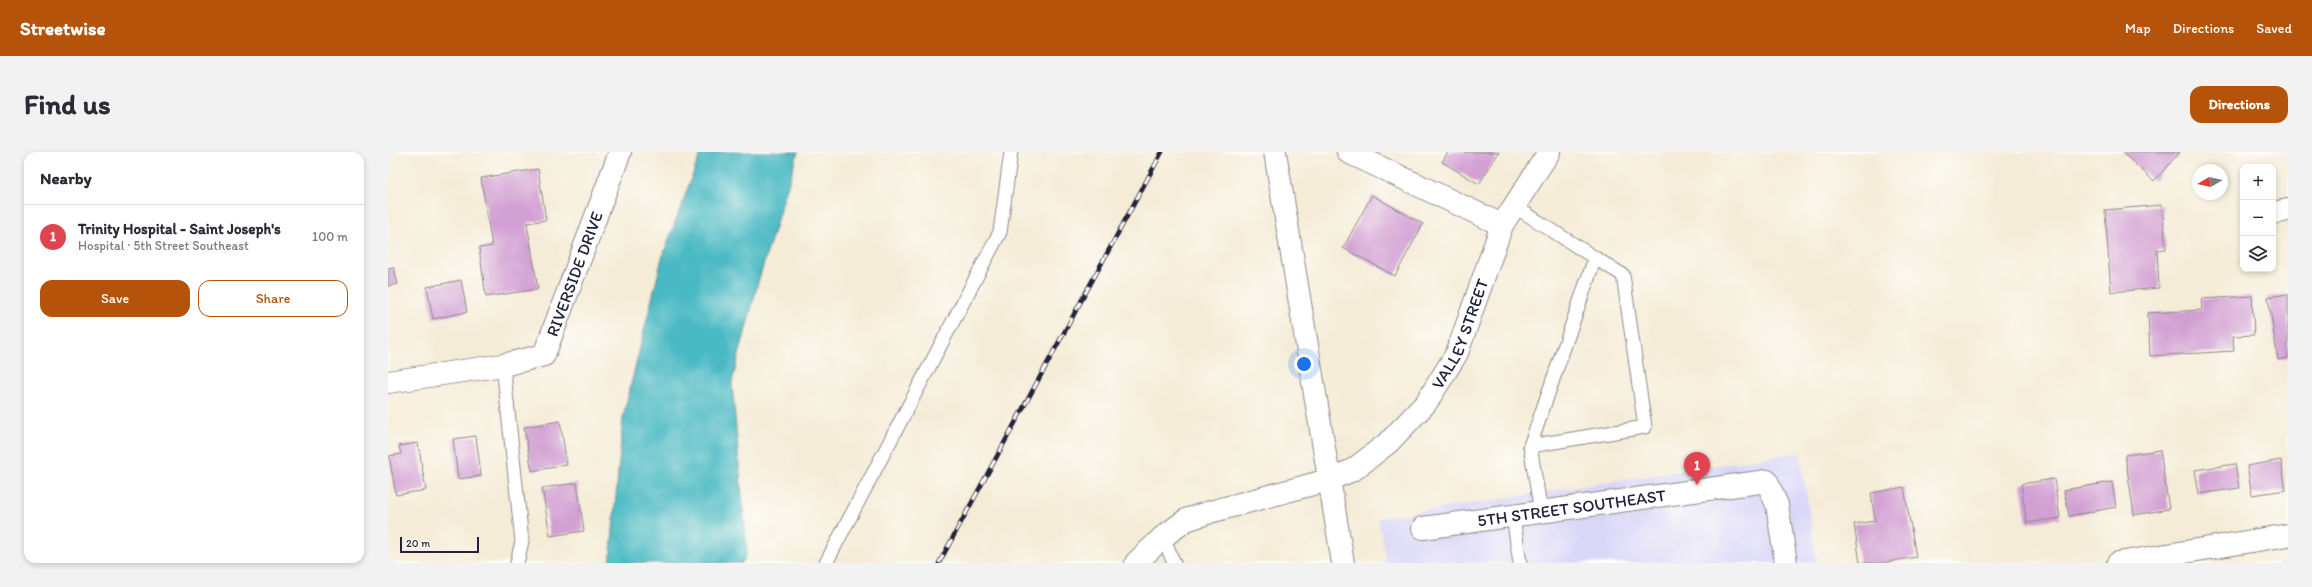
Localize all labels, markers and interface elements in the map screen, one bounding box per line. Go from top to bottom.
text: Streetwise [20,17,106,40]
text: Map [2125,20,2151,37]
text: Directions [2173,20,2234,37]
text: Saved [2256,20,2292,37]
button: Directions [2190,86,2288,123]
text: Find us [24,87,111,121]
north arrow [2192,164,2228,200]
map controls [2240,164,2276,272]
button: + [2240,164,2276,200]
text: Nearby [40,168,92,188]
button: − [2240,200,2276,236]
street label: RIVERSIDE DRIVE [542,209,607,339]
text: Trinity Hospital - Saint Joseph's [78,220,281,238]
text: 1 [50,229,56,244]
text: 100 m [312,229,348,244]
button: layers [2240,236,2276,272]
text: Hospital · 5th Street Southeast [78,238,249,253]
street label: VALLEY STREET [1427,276,1492,393]
button: Save [40,280,190,317]
button: Share [198,280,348,317]
your location [1294,354,1314,374]
pin: 1 [1684,452,1710,485]
street label: 5TH STREET SOUTHEAST [1476,485,1668,530]
scale bar [400,535,479,554]
text: 20 m [406,537,430,550]

